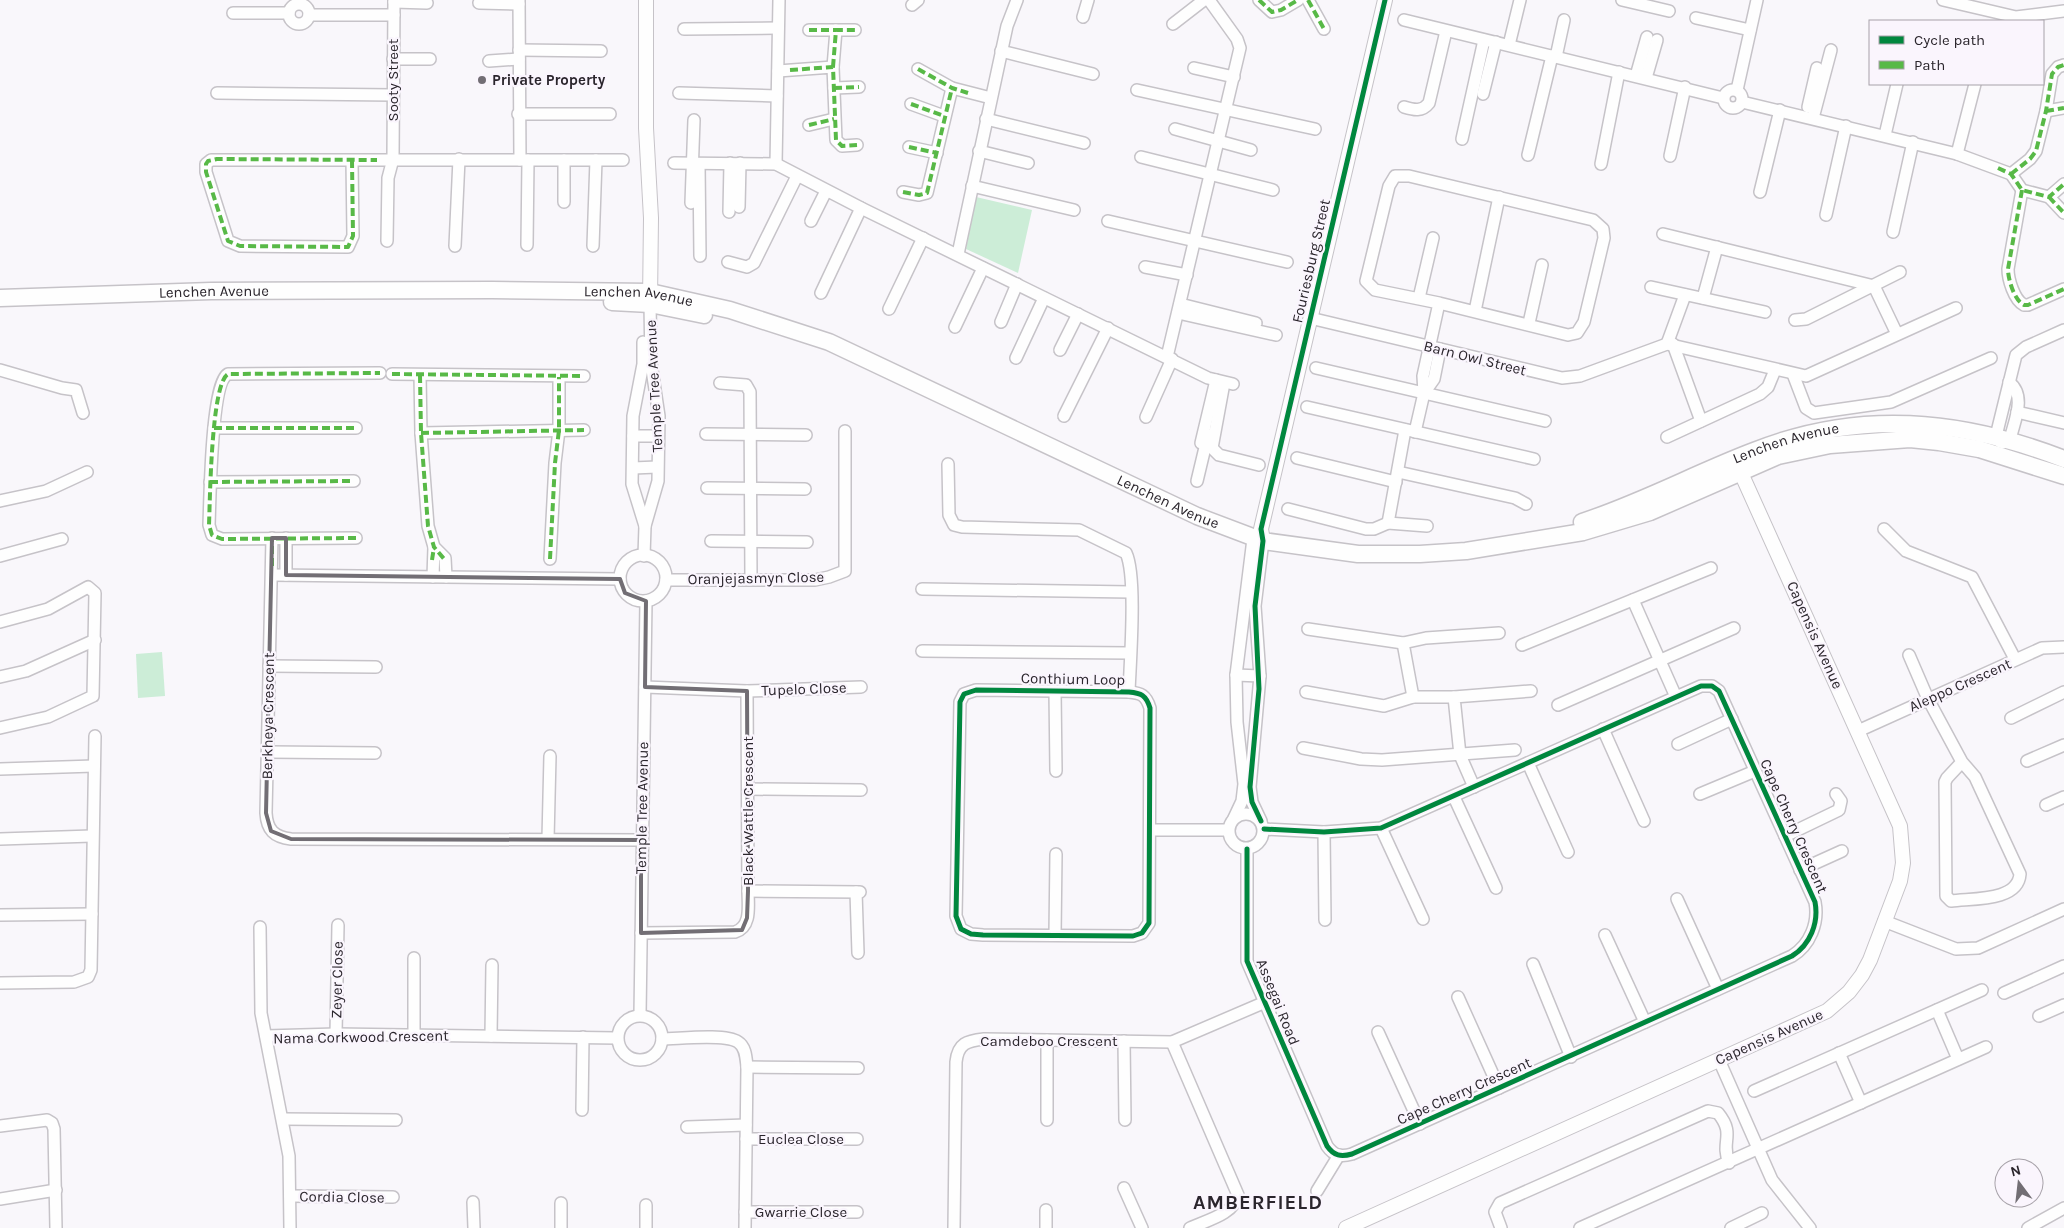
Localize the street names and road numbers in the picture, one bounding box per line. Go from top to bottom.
street label: Sooty Street [384,38,402,121]
street label: Fouriesburg Street [1288,197,1334,325]
street label: Lenchen Avenue [158,282,269,302]
street label: Lenchen Avenue [584,282,695,310]
street label: Temple Tree Avenue [642,319,666,453]
street label: Barn Owl Street [1422,337,1529,380]
street label: Lenchen Avenue [1730,419,1840,468]
street label: Lenchen Avenue [1114,471,1222,533]
street label: Oranjejasmyn Close [688,568,824,588]
street label: Capensis Avenue [1783,578,1847,692]
street label: Berkheya Crescent [258,652,278,780]
street label: Aleppo Crescent [1906,654,2014,716]
street label: Conthium Loop [1021,669,1125,689]
street label: Tupelo Close [761,679,847,699]
street label: Black Wattle Crescent [739,736,757,886]
street label: Temple Tree Avenue [632,742,652,874]
street label: Cape Cherry Crescent [1756,756,1832,896]
street label: Zeyer Close [327,941,347,1019]
street label: Assegai Road [1253,956,1303,1048]
street label: Capensis Avenue [1712,1005,1826,1069]
street label: Nama Corkwood Crescent [273,1026,449,1048]
street label: Camdeboo Crescent [980,1032,1118,1050]
street label: Cape Cherry Crescent [1394,1053,1534,1129]
street label: Euclea Close [758,1130,844,1148]
street label: Cordia Close [299,1187,385,1207]
street label: Gwarrie Close [755,1203,847,1221]

